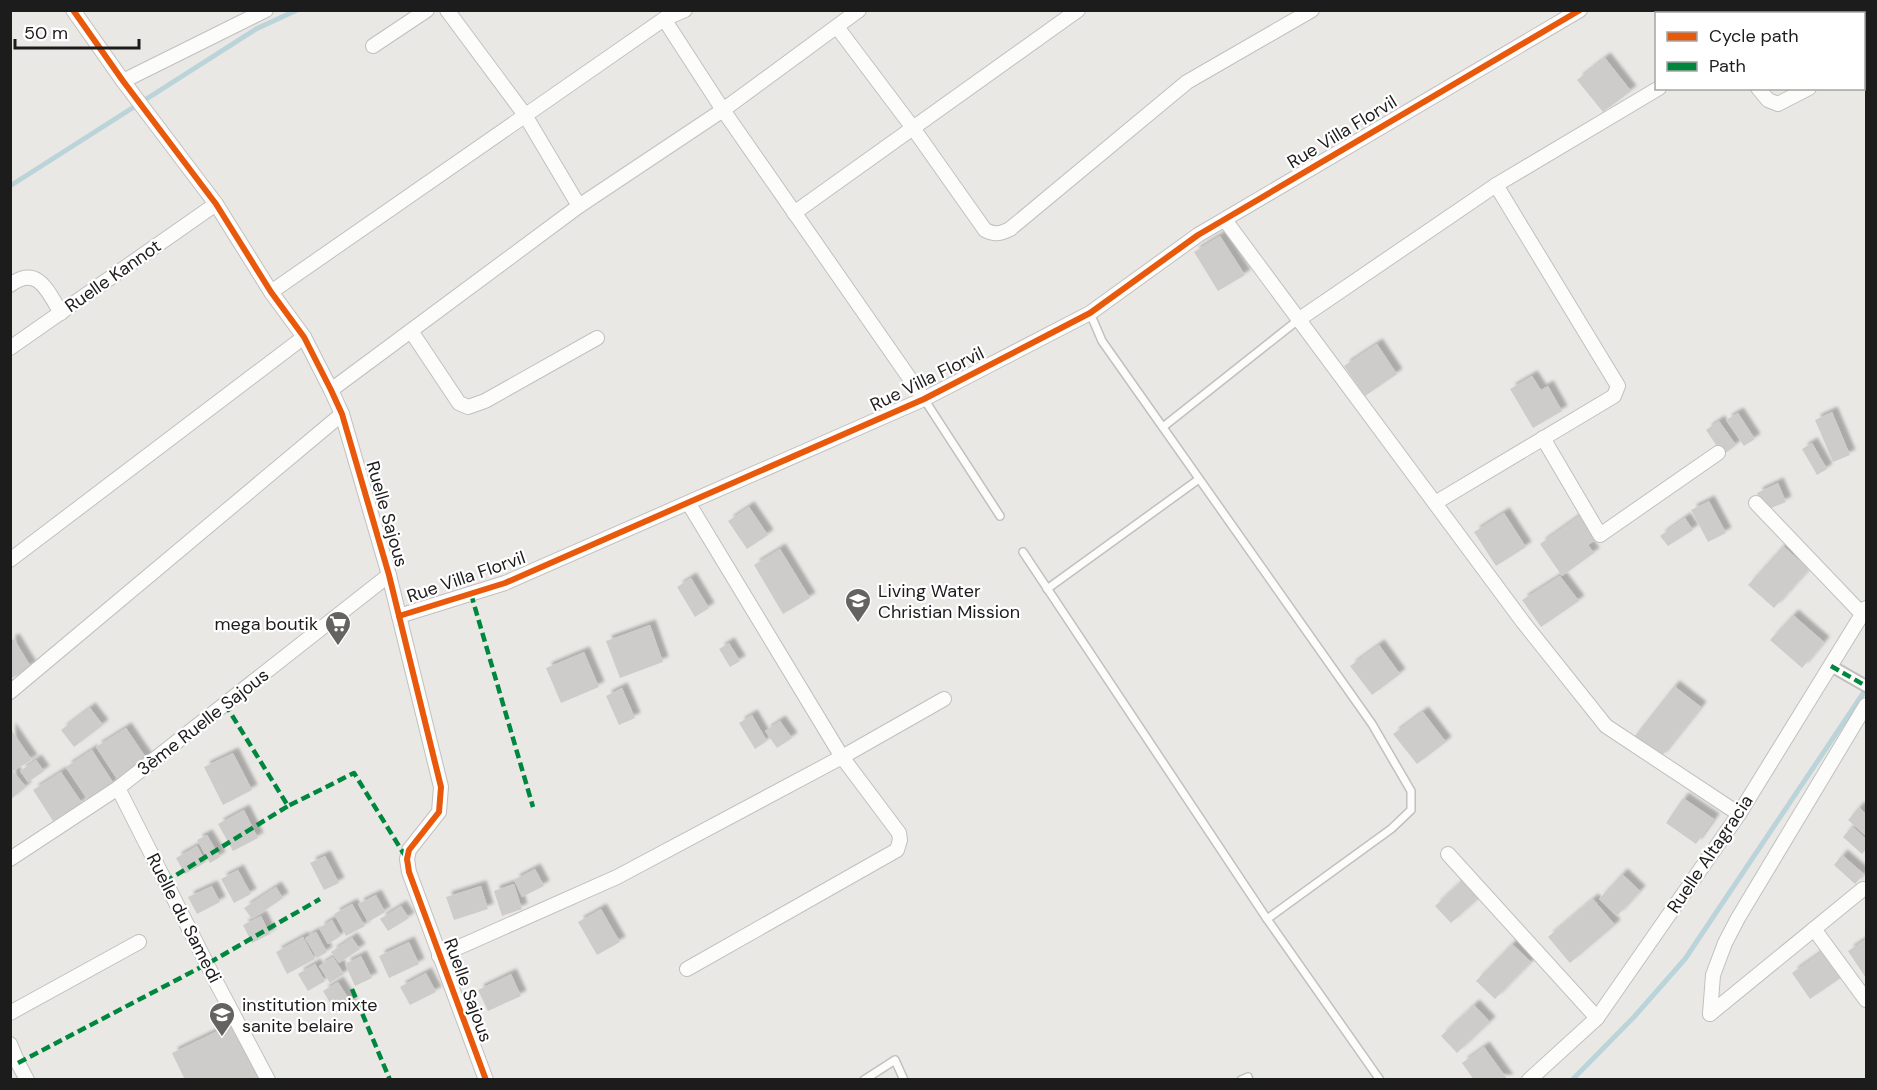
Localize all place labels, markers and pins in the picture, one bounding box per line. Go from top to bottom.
place label: Living Water Christian Mission [878,579,1020,624]
school or university icon: Living Water Christian Mission [843,586,873,624]
supermarket icon: mega boutik [323,609,353,647]
place label: mega boutik [214,612,318,636]
place label: institution mixte sanite belaire [242,993,378,1038]
school or university icon: institution mixte sanite belaire [207,1000,237,1038]

